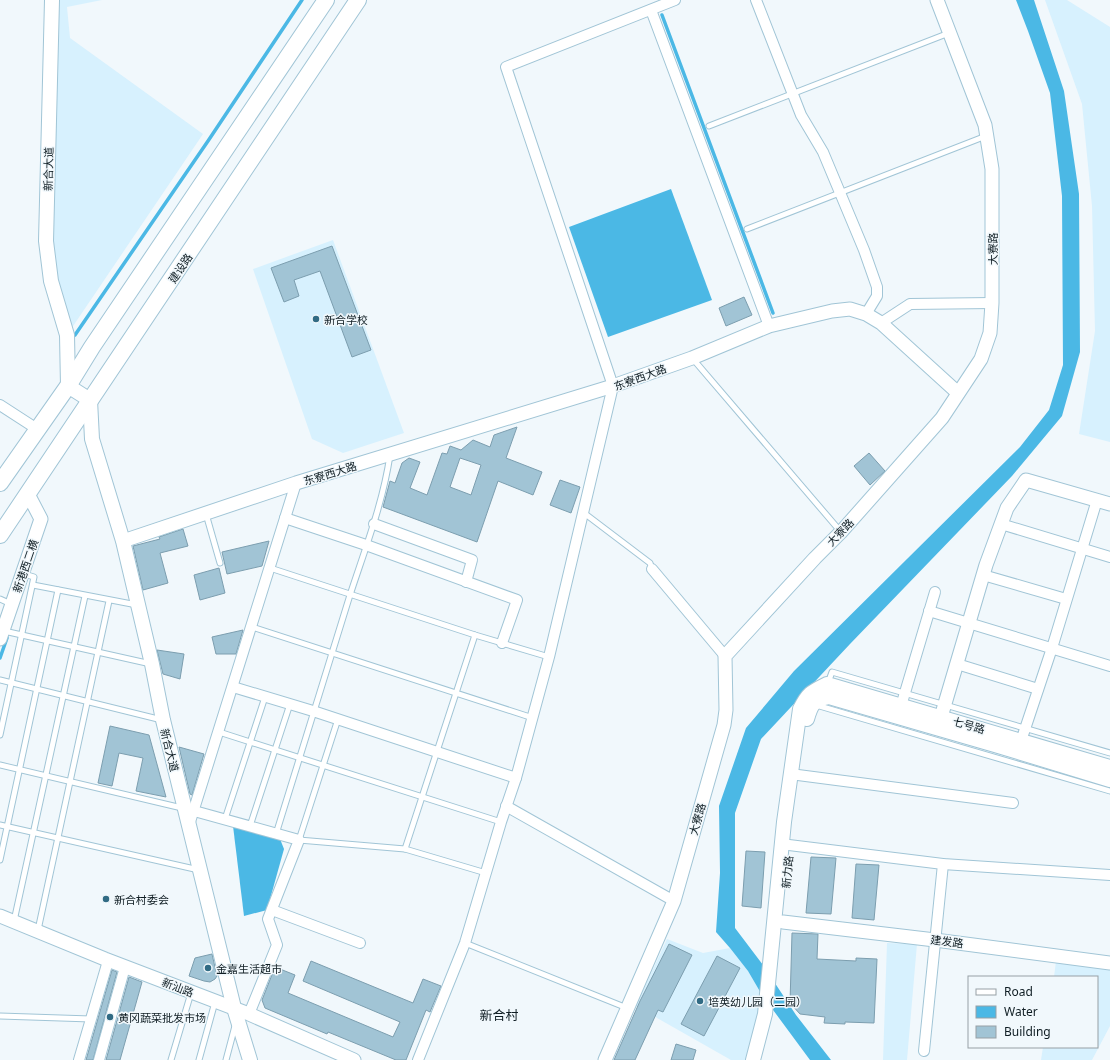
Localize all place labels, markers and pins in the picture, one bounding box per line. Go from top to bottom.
place label: 新合学校 [324,312,368,327]
marker: 新合学校 [311,314,321,324]
place label: 新合村委会 [114,892,169,907]
marker: 新合村委会 [101,894,111,904]
place label: 金嘉生活超市 [216,961,282,976]
marker: 金嘉生活超市 [203,963,213,973]
place label: 培英幼儿园（二园） [708,994,807,1009]
marker: 培英幼儿园（二园） [695,996,705,1006]
place label: 黄冈蔬菜批发市场 [118,1010,206,1025]
marker: 黄冈蔬菜批发市场 [105,1012,115,1022]

